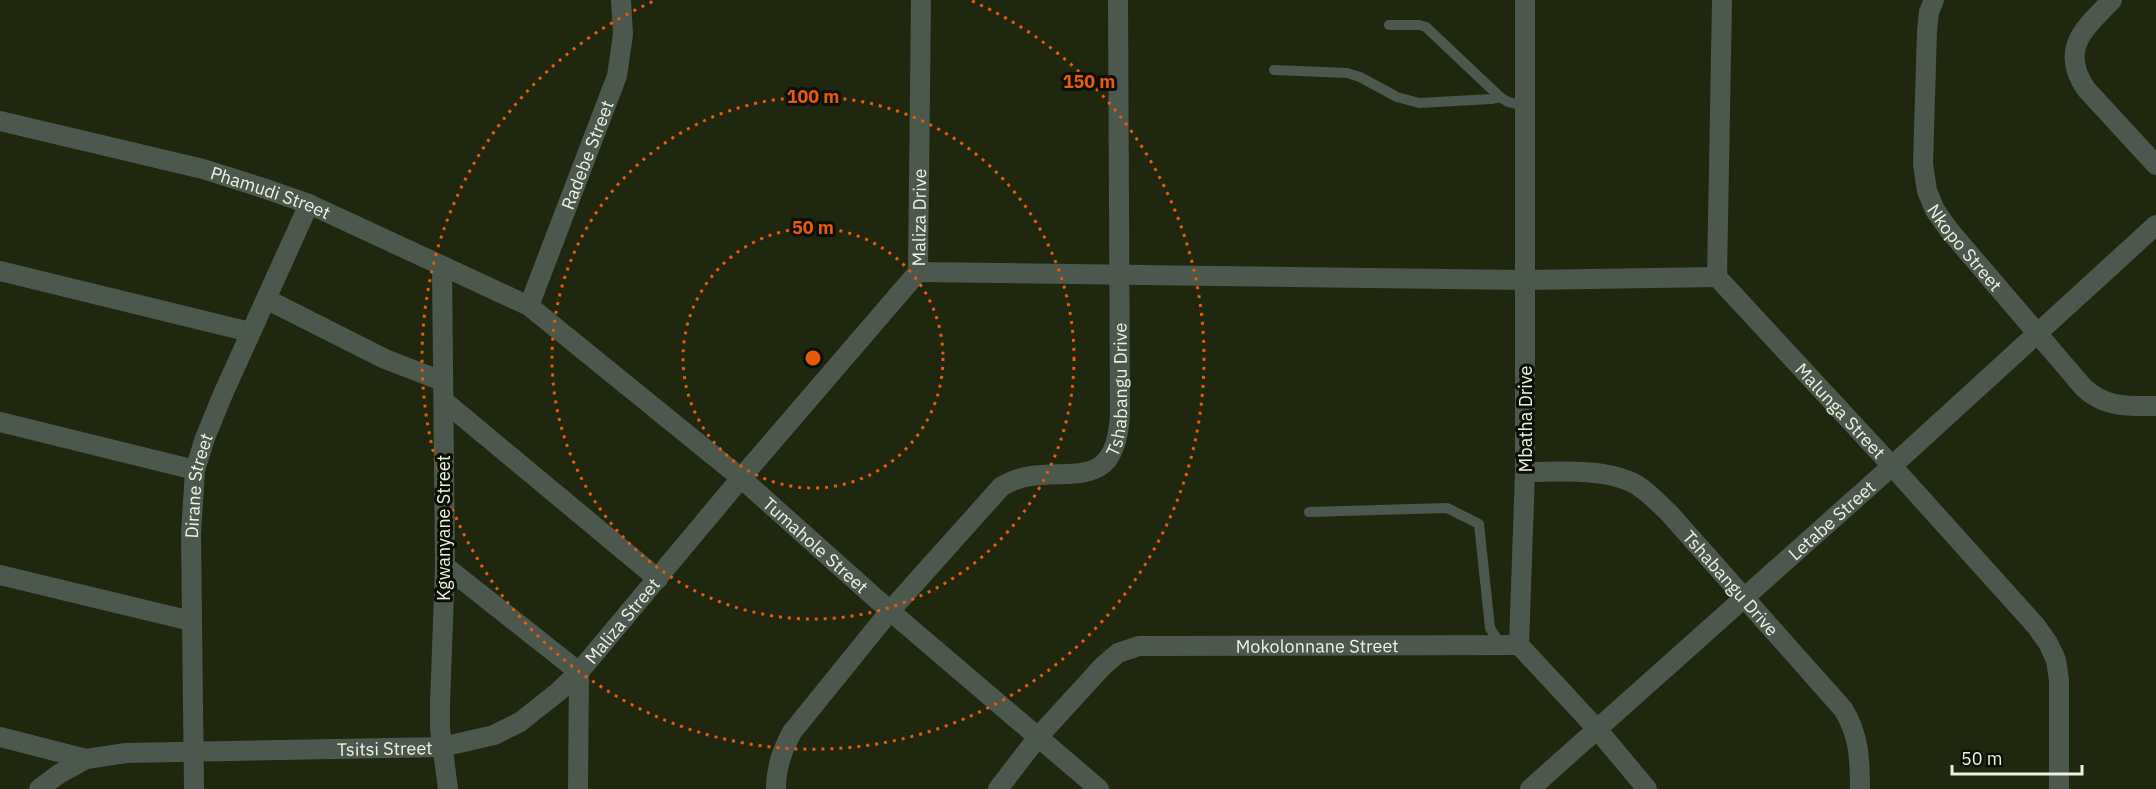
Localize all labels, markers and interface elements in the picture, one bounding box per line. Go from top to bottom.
text: 150 m [1063,70,1115,93]
text: 100 m [787,85,839,108]
street label: Radebe Street [556,97,618,213]
street label: Phamudi Street [208,161,334,224]
street label: Maliza Drive [907,168,931,266]
street label: Nkopo Street [1923,199,2008,296]
text: 50 m [792,216,834,239]
street label: Tshabangu Drive [1100,322,1132,460]
centre of rings [803,348,823,368]
street label: Malunga Street [1791,358,1891,463]
street label: Mbatha Drive [1514,365,1537,472]
street label: Dirane Street [179,429,217,539]
street label: Kgwanyane Street [432,455,455,601]
street label: Letabe Street [1783,475,1880,565]
street label: Tumahole Street [758,492,873,598]
street label: Tshabangu Drive [1678,525,1784,641]
street label: Maliza Street [579,573,664,668]
street label: Mokolonnane Street [1236,634,1399,657]
street label: Tsitsi Street [337,736,433,760]
scale bar [1952,738,2082,776]
text: 50 m [1961,747,2003,770]

